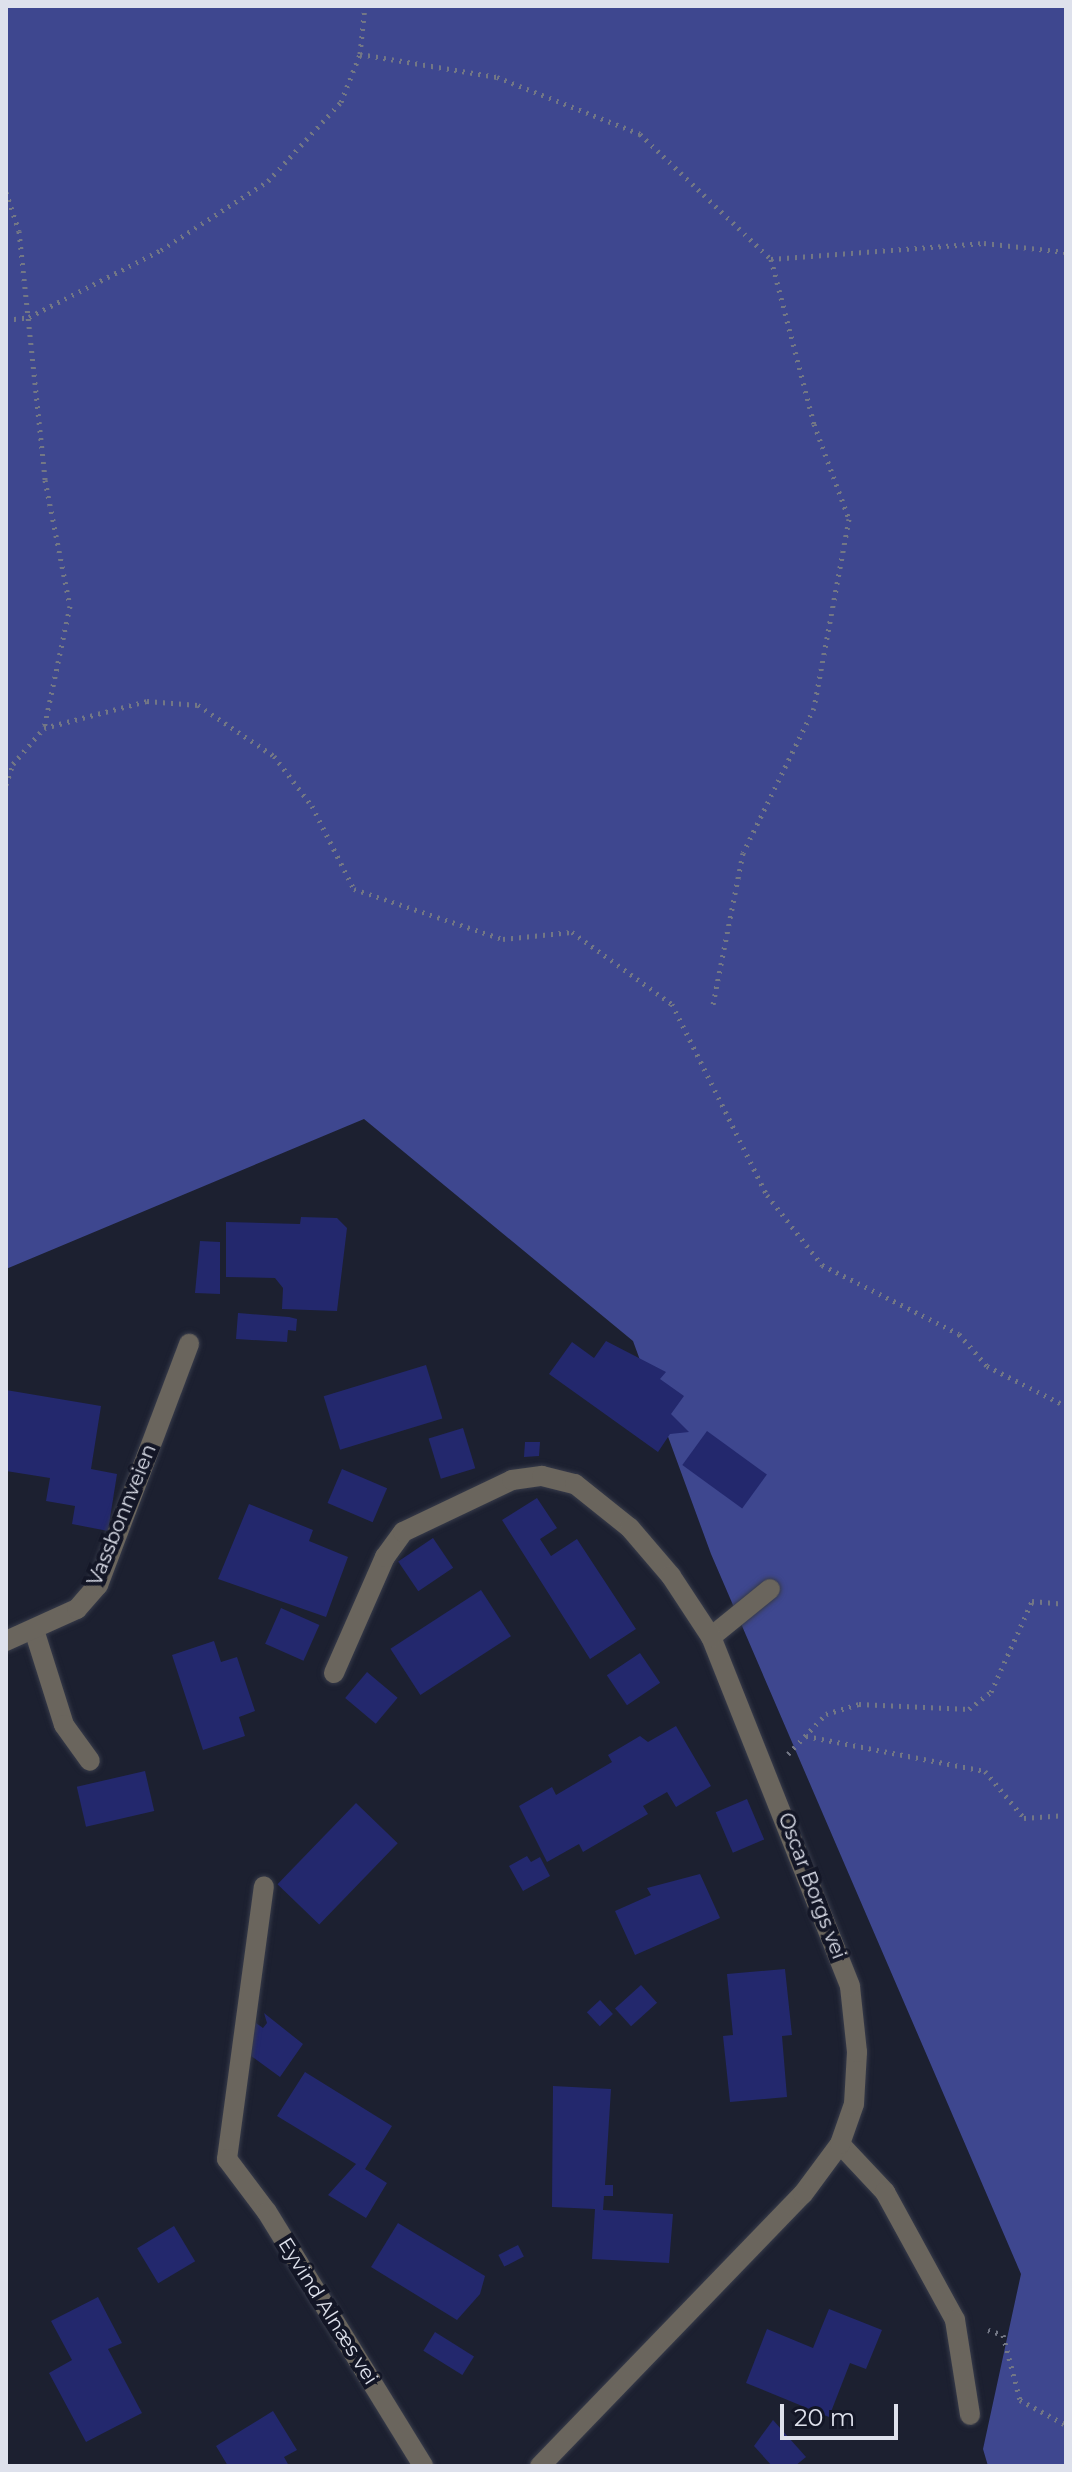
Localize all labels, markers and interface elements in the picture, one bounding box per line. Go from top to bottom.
street label: Vassbonnveien [83,1441,161,1589]
street label: Oscar Borgs vei [773,1809,851,1963]
street label: Eyvind Alnæs vei [273,2233,383,2389]
scale bar [784,2388,902,2438]
text: 20 m [794,2403,855,2432]

